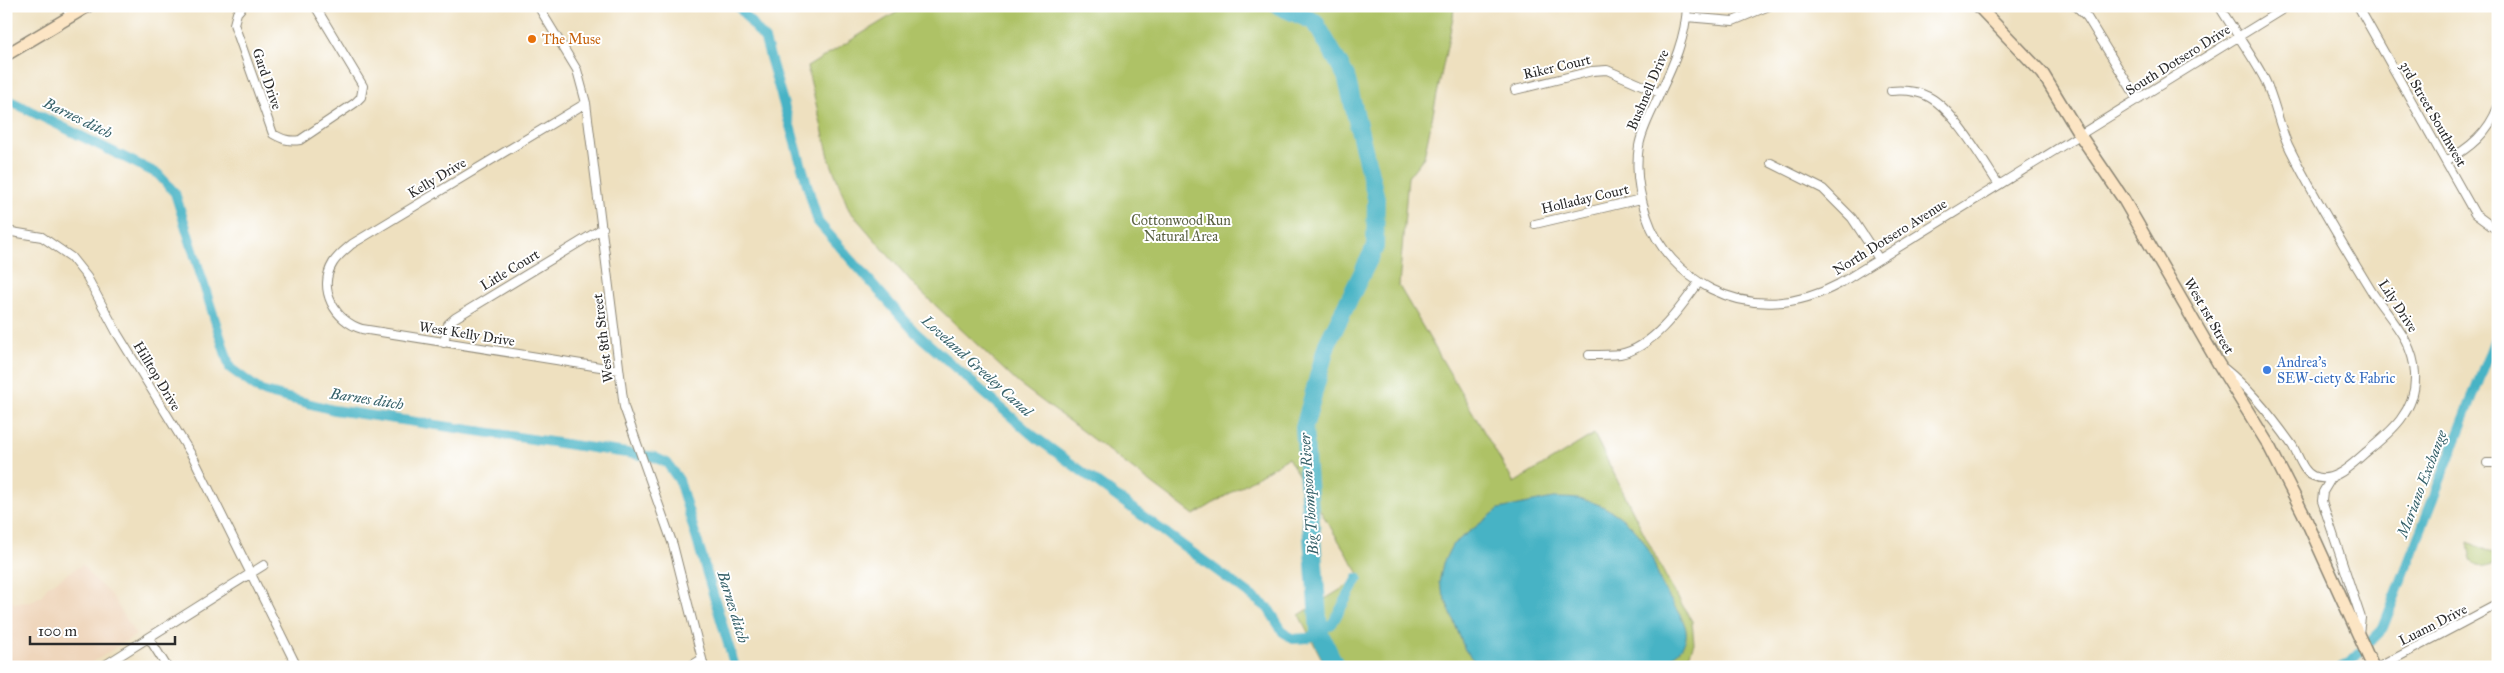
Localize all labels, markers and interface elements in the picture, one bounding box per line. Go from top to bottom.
street label: South Dotsero Drive [2123,21,2234,99]
place label: The Muse [542,31,601,48]
marker: The Muse [526,33,538,45]
street label: Gard Drive [249,46,285,112]
street label: Bushnell Drive [1623,47,1673,133]
street label: Riker Court [1522,51,1592,83]
street label: 3rd Street Southwest [2396,58,2470,170]
water label: Barnes ditch [40,93,116,143]
street label: Kelly Drive [405,154,469,202]
street label: Holladay Court [1540,181,1630,217]
street label: North Dotsero Avenue [1830,195,1950,279]
park label: Cottonwood Run Natural Area [1131,212,1231,245]
street label: Litle Court [477,246,543,294]
street label: West 1st Street [2180,275,2238,357]
street label: Lily Drive [2375,276,2421,336]
street label: West 8th Street [589,292,617,384]
water label: Loveland Greeley Canal [917,311,1037,422]
street label: West Kelly Drive [418,318,516,350]
street label: Hilltop Drive [130,338,184,414]
place label: Andrea's SEW-ciety & Fabric [2276,354,2395,387]
marker: Andrea's SEW-ciety & Fabric [2261,364,2273,376]
water label: Barnes ditch [328,384,406,414]
water label: Mariano Exchange [2393,427,2451,542]
water label: Big Thompson River [1296,432,1323,557]
water label: Barnes ditch [713,568,753,646]
street label: Luann Drive [2396,600,2470,649]
scale bar [30,613,175,645]
text: 100 m [38,622,78,640]

